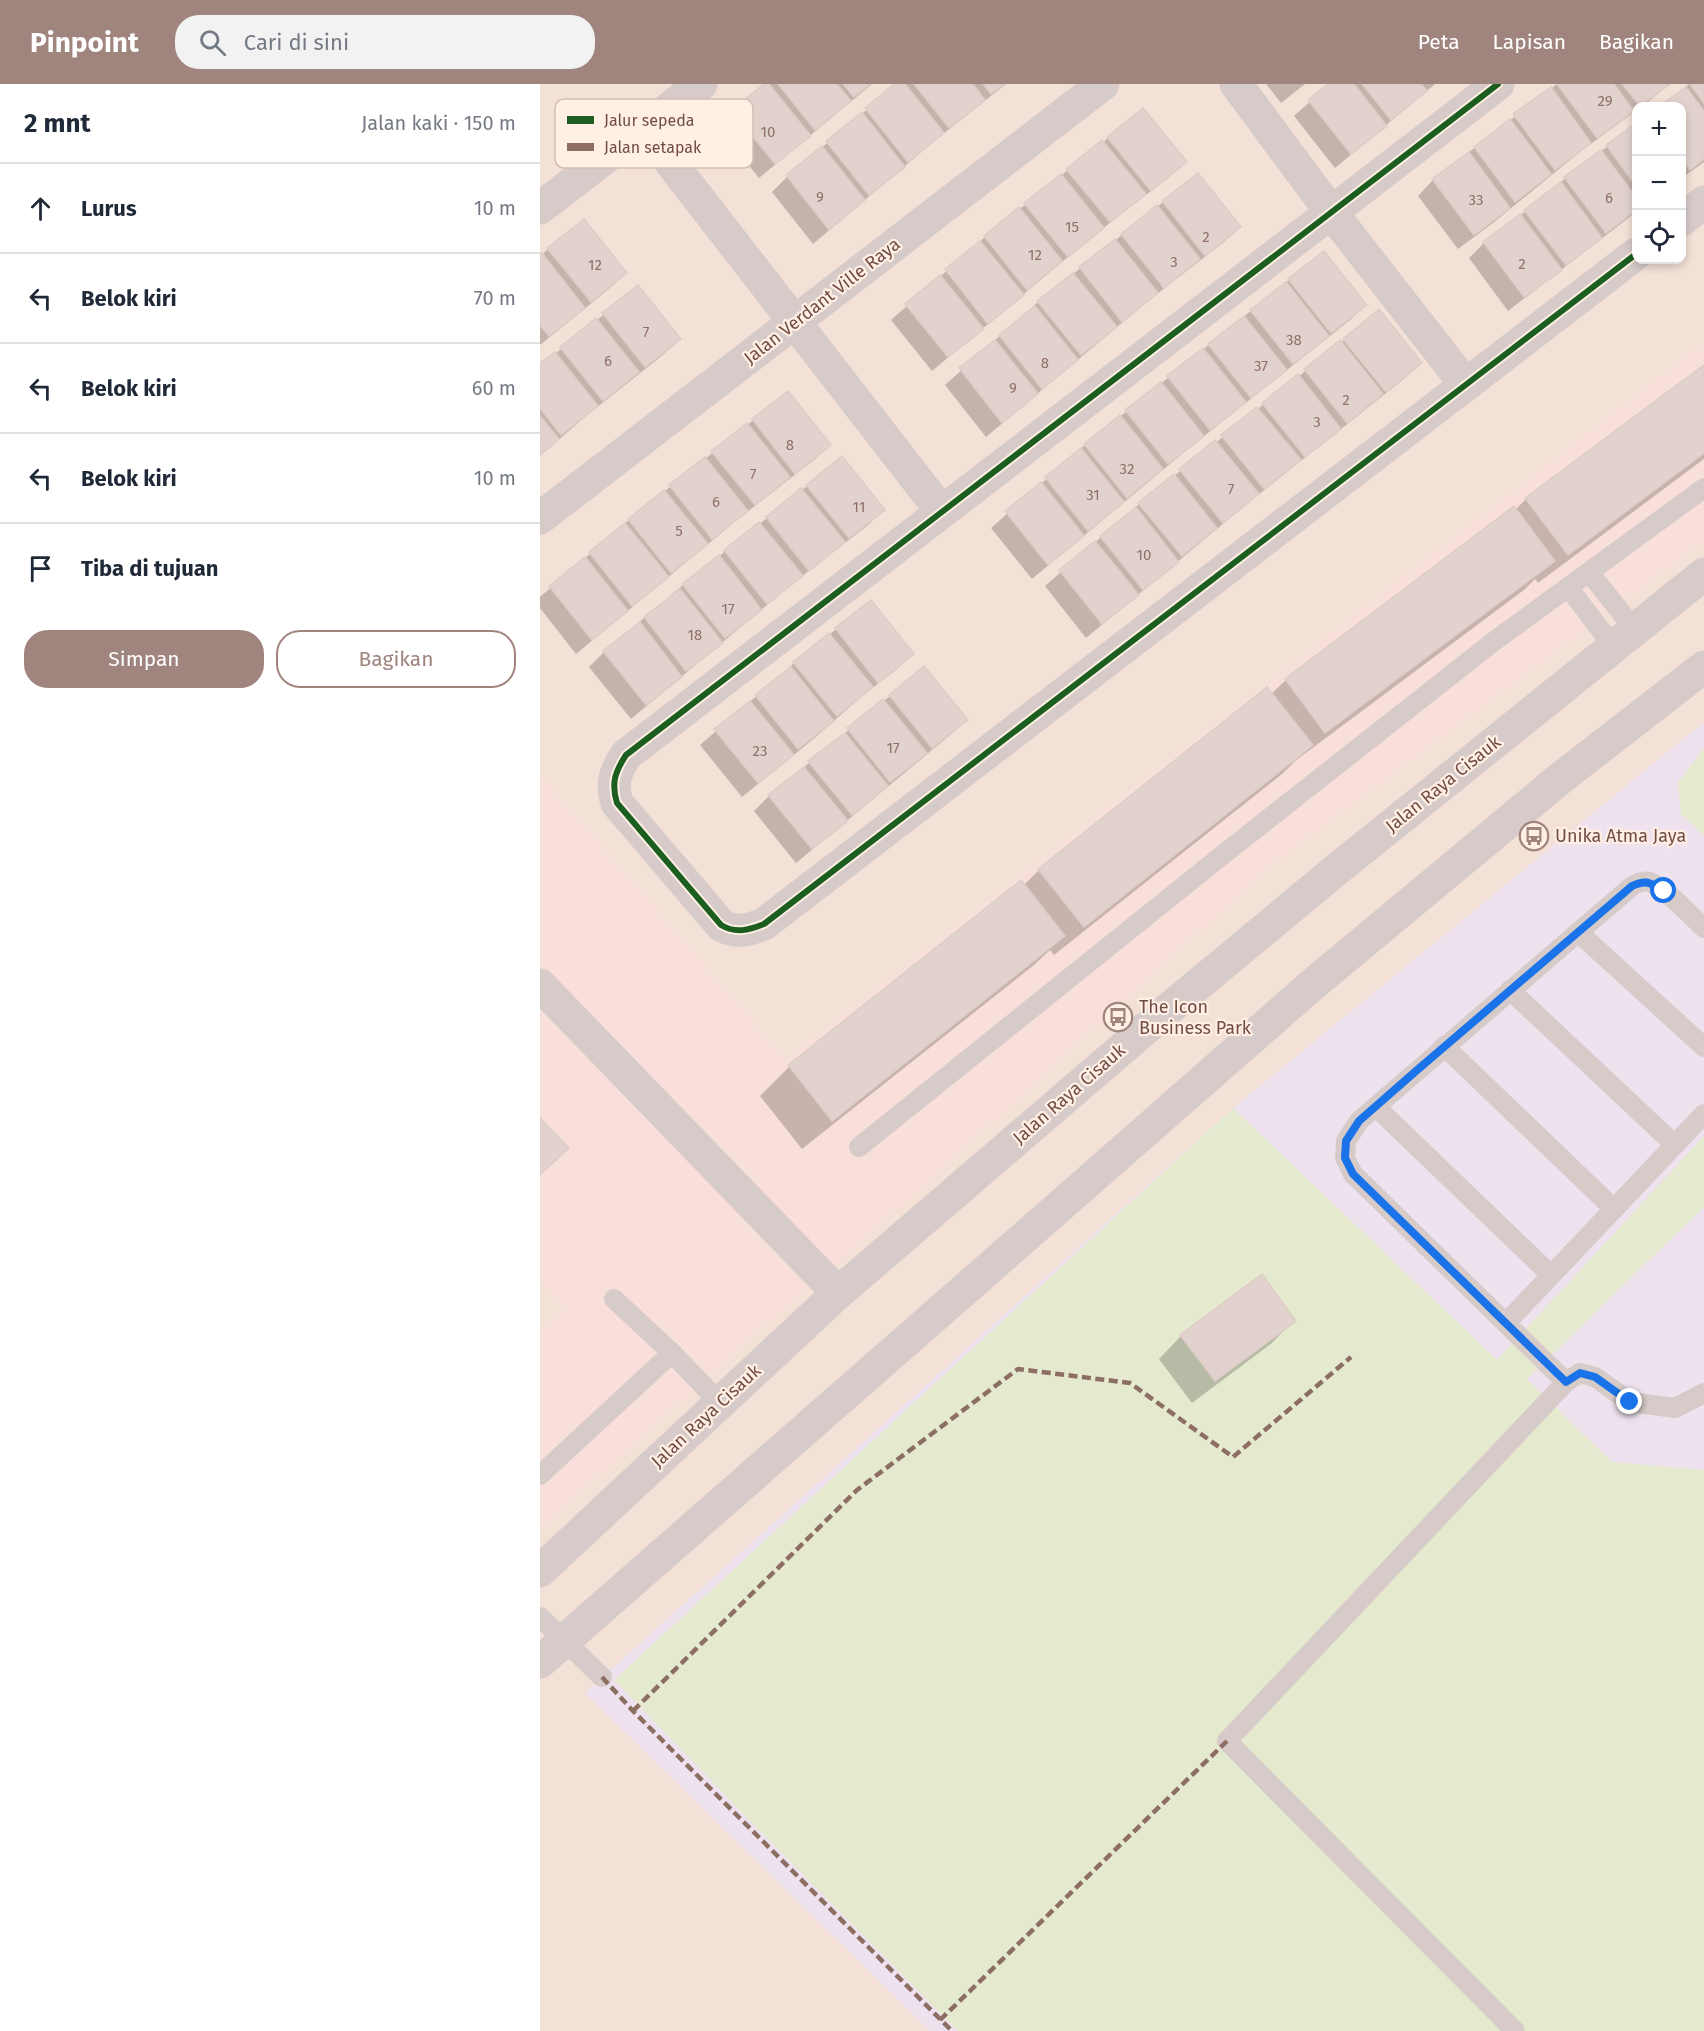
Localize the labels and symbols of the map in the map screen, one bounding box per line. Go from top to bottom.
house number: 29 [1597,92,1613,110]
legend [555,99,753,168]
text: Jalur sepeda [604,111,695,130]
house number: 10 [761,123,775,141]
text: Jalan setapak [604,138,702,157]
house number: 9 [816,188,824,206]
house number: 6 [1605,189,1613,207]
house number: 33 [1469,191,1483,209]
house number: 15 [1065,218,1079,236]
house number: 2 [1202,228,1210,246]
street label: Jalan Verdant Ville Raya [739,233,905,369]
house number: 12 [1028,246,1042,264]
house number: 3 [1170,253,1178,271]
house number: 2 [1518,255,1526,273]
house number: 12 [588,256,602,274]
house number: 7 [643,323,650,341]
house number: 38 [1286,331,1302,349]
house number: 6 [604,352,612,370]
house number: 8 [1041,354,1049,372]
house number: 37 [1254,357,1268,375]
house number: 9 [1009,379,1017,397]
house number: 2 [1342,391,1350,409]
house number: 3 [1313,413,1321,431]
house number: 8 [786,436,794,454]
house number: 32 [1120,460,1134,478]
house number: 7 [750,465,757,483]
house number: 7 [1228,480,1235,498]
house number: 31 [1086,486,1100,504]
house number: 6 [712,493,720,511]
house number: 11 [853,498,865,516]
house number: 5 [675,522,683,540]
house number: 10 [1137,546,1151,564]
house number: 17 [721,600,735,618]
house number: 18 [688,626,702,644]
street label: Jalan Raya Cisauk [1381,730,1506,837]
house number: 17 [886,739,900,757]
house number: 23 [753,742,767,760]
bus stop icon: Unika Atma Jaya [1518,820,1550,852]
place label: Unika Atma Jaya [1555,825,1686,847]
route start [1650,877,1676,903]
place label: The Icon Business Park [1139,996,1252,1039]
bus stop icon: The Icon Business Park [1102,1001,1134,1033]
street label: Jalan Raya Cisauk [1008,1039,1130,1149]
street label: Jalan Raya Cisauk [647,1359,766,1472]
route end [1616,1388,1642,1414]

